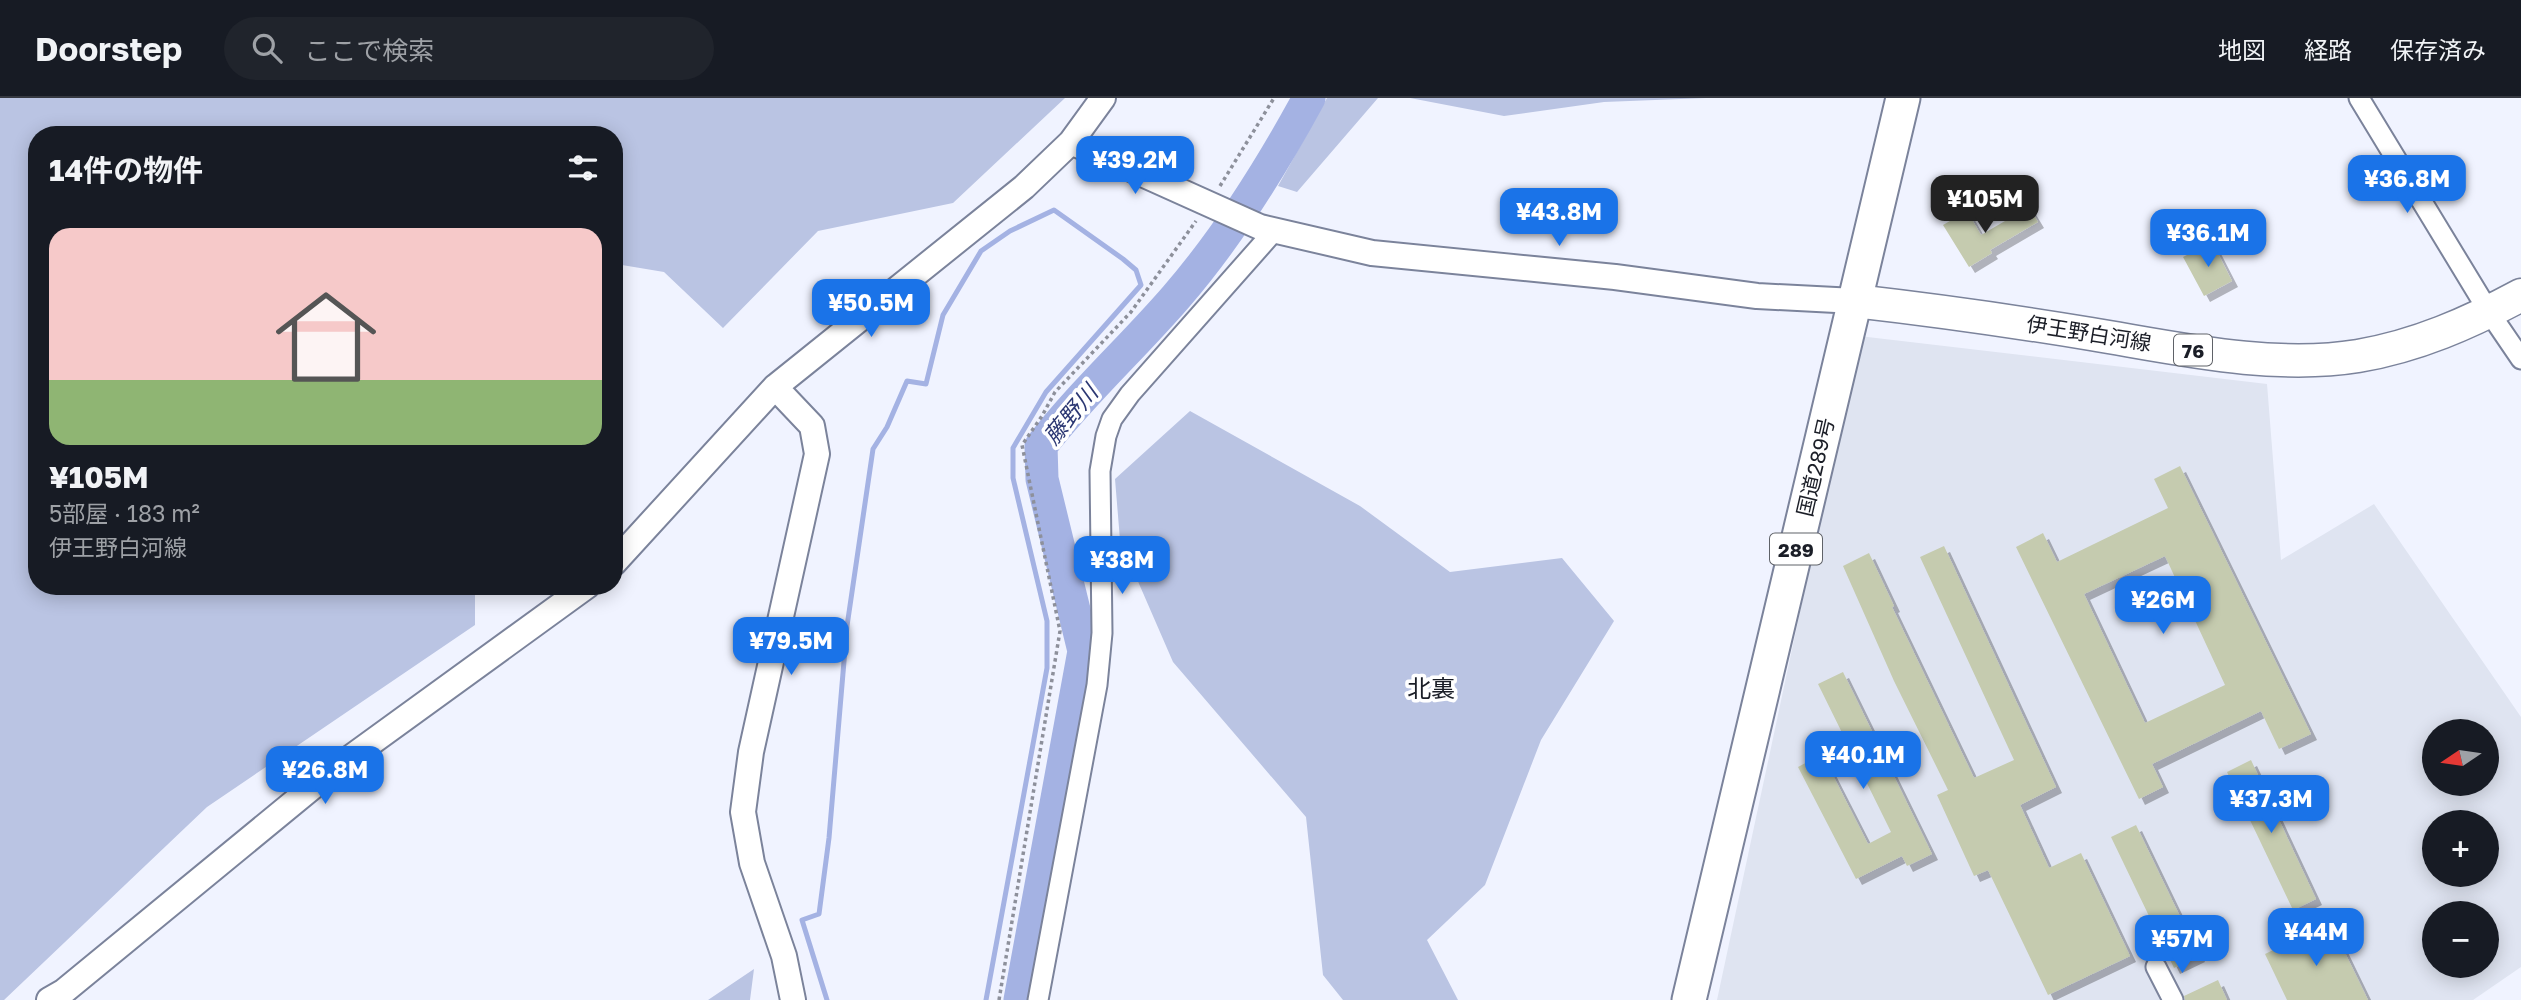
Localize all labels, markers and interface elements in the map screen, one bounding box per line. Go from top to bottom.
search box [224,17,714,80]
text: Doorstep [35,29,182,68]
icon: search [248,29,286,67]
text: ここで検索 [304,35,434,66]
text: 地図 [2218,35,2266,64]
text: 経路 [2304,35,2352,64]
text: 保存済み [2390,35,2486,64]
pin: ¥39.2M [1078,136,1192,196]
text: ¥39.2M [1092,145,1178,173]
icon: filters [564,149,602,187]
text: 14件の物件 [49,152,203,188]
pin: ¥36.8M [2350,156,2464,215]
text: ¥36.8M [2364,164,2450,192]
pin: ¥105M [1936,176,2034,235]
text: ¥105M [1947,184,2023,212]
pin: ¥43.8M [1502,188,1616,248]
text: ¥43.8M [1516,197,1602,225]
pin: ¥36.1M [2151,209,2265,269]
text: ¥36.1M [2166,218,2250,246]
icon: home [263,274,389,400]
pin: ¥50.5M [814,280,928,339]
text: ¥50.5M [828,288,914,316]
street label: 伊王野白河線 [2025,310,2153,356]
road number: 76 [2174,334,2212,366]
water label: 藤野川 [1037,376,1105,449]
street label: 国道289号 [1791,415,1839,519]
text: ¥105M [49,459,149,495]
text: 5部屋 · 183 m² [49,499,200,527]
text: 伊王野白河線 [49,533,187,561]
road number: 289 [1770,534,1822,564]
pin: ¥38M [1081,536,1163,596]
text: ¥38M [1090,545,1154,573]
pin: ¥26M [2122,576,2204,636]
text: ¥26M [2131,585,2195,613]
pin: ¥79.5M [734,618,848,677]
text: ¥79.5M [749,626,833,654]
district label: 北裏 [1407,673,1455,702]
north arrow [2422,719,2499,796]
map controls [2422,719,2499,978]
pin: ¥40.1M [1806,732,1920,791]
text: ¥40.1M [1821,740,1905,768]
pin: ¥26.8M [268,746,382,806]
text: ¥26.8M [282,755,368,783]
pin: ¥37.3M [2214,776,2328,835]
text: ¥37.3M [2229,784,2313,812]
button: + [2422,810,2499,887]
button: − [2422,901,2499,978]
pin: ¥44M [2275,908,2357,968]
pin: ¥57M [2141,916,2223,975]
text: ¥44M [2284,917,2348,945]
text: ¥57M [2151,924,2213,952]

